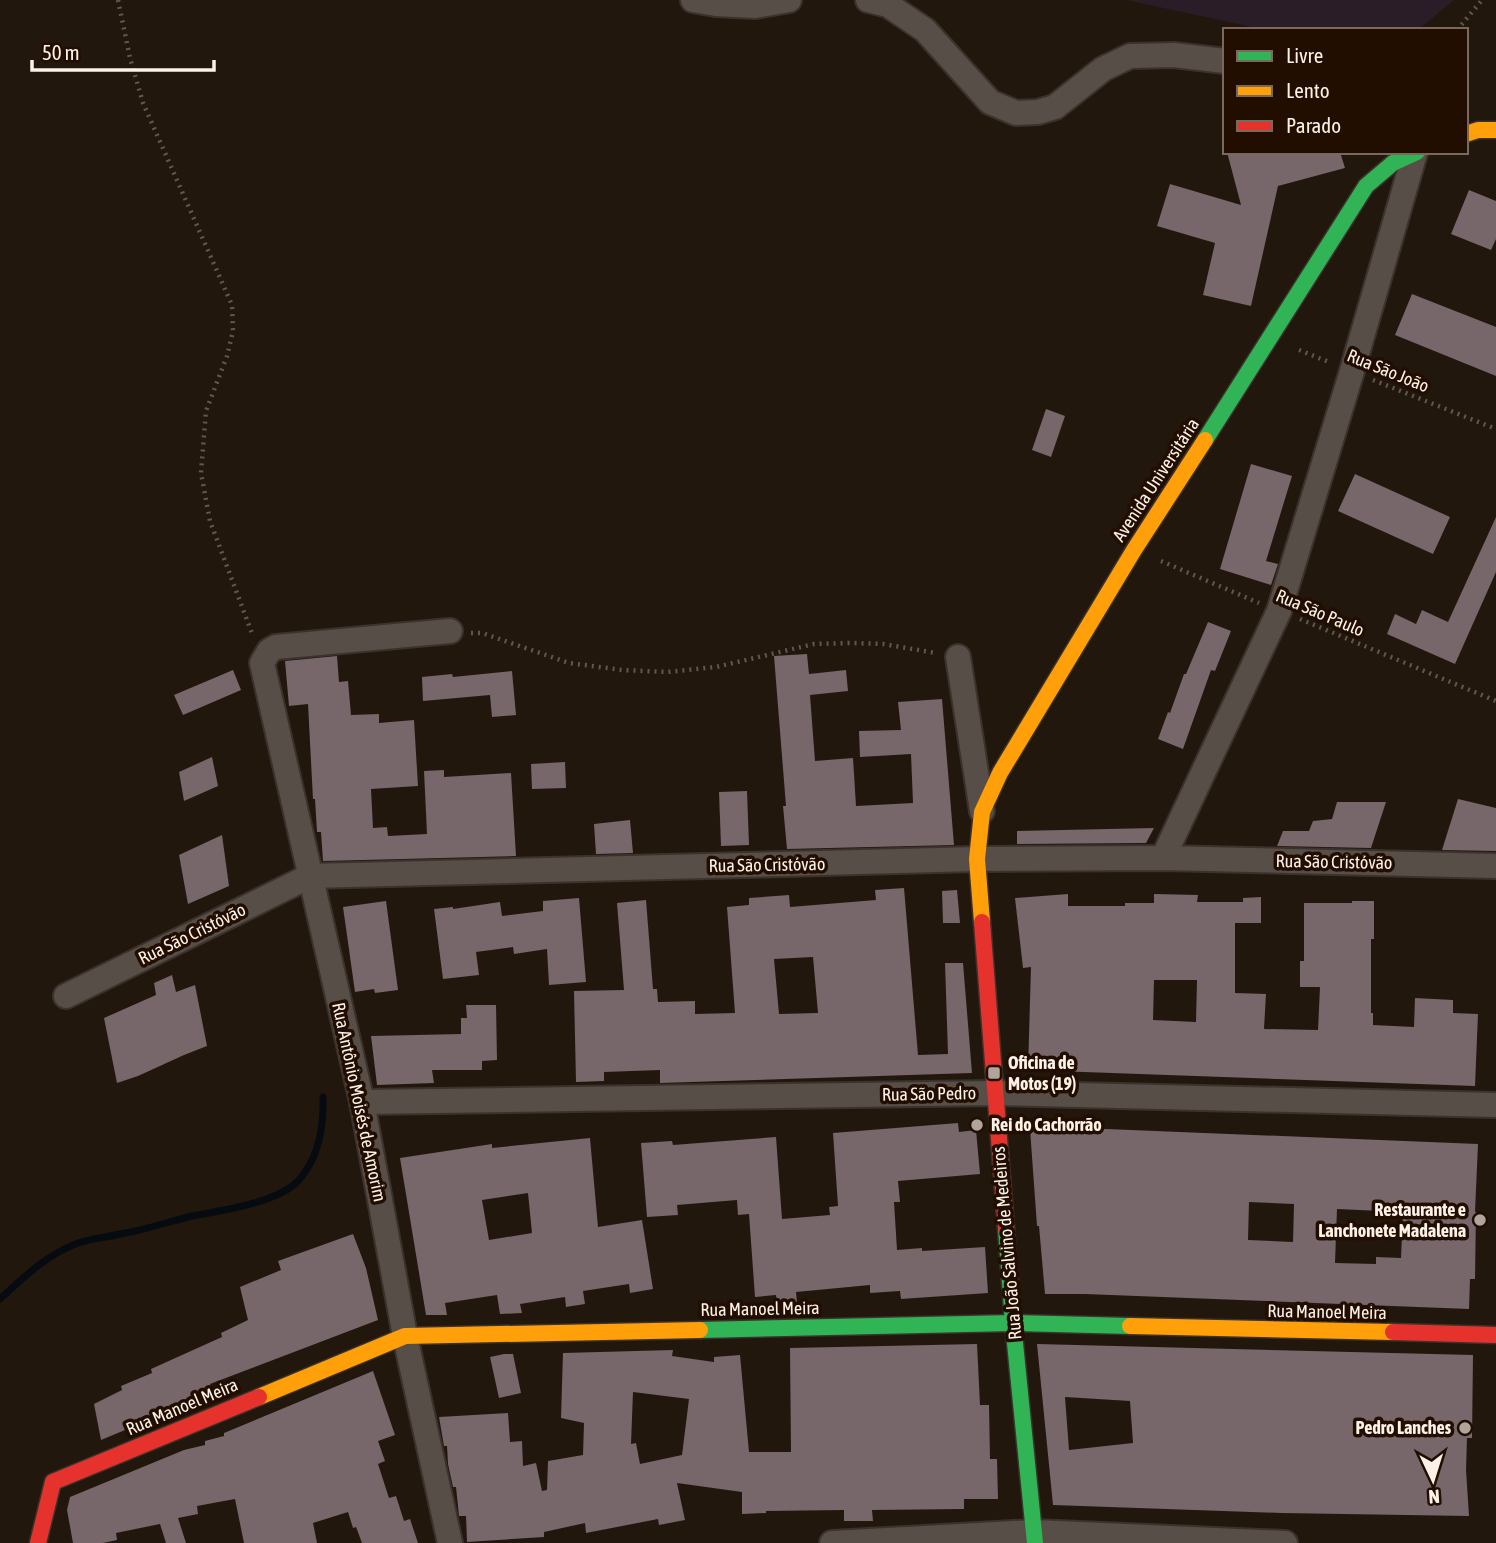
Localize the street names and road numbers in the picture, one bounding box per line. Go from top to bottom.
street label: Rua São João [1344,345,1432,396]
street label: Avenida Universitária [1108,414,1203,545]
street label: Rua São Paulo [1273,585,1368,641]
street label: Rua São Cristóvão [1276,850,1393,873]
street label: Rua São Cristóvão [708,853,825,876]
street label: Rua São Cristóvão [135,899,249,969]
street label: Rua Antônio Moisés de Amorim [328,1000,391,1203]
street label: Rua São Pedro [882,1082,976,1105]
street label: Rua João Salvino de Medeiros [988,1145,1025,1341]
street label: Rua Manoel Meira [700,1297,820,1320]
street label: Rua Manoel Meira [1267,1300,1387,1323]
street label: Rua Manoel Meira [123,1374,241,1440]

